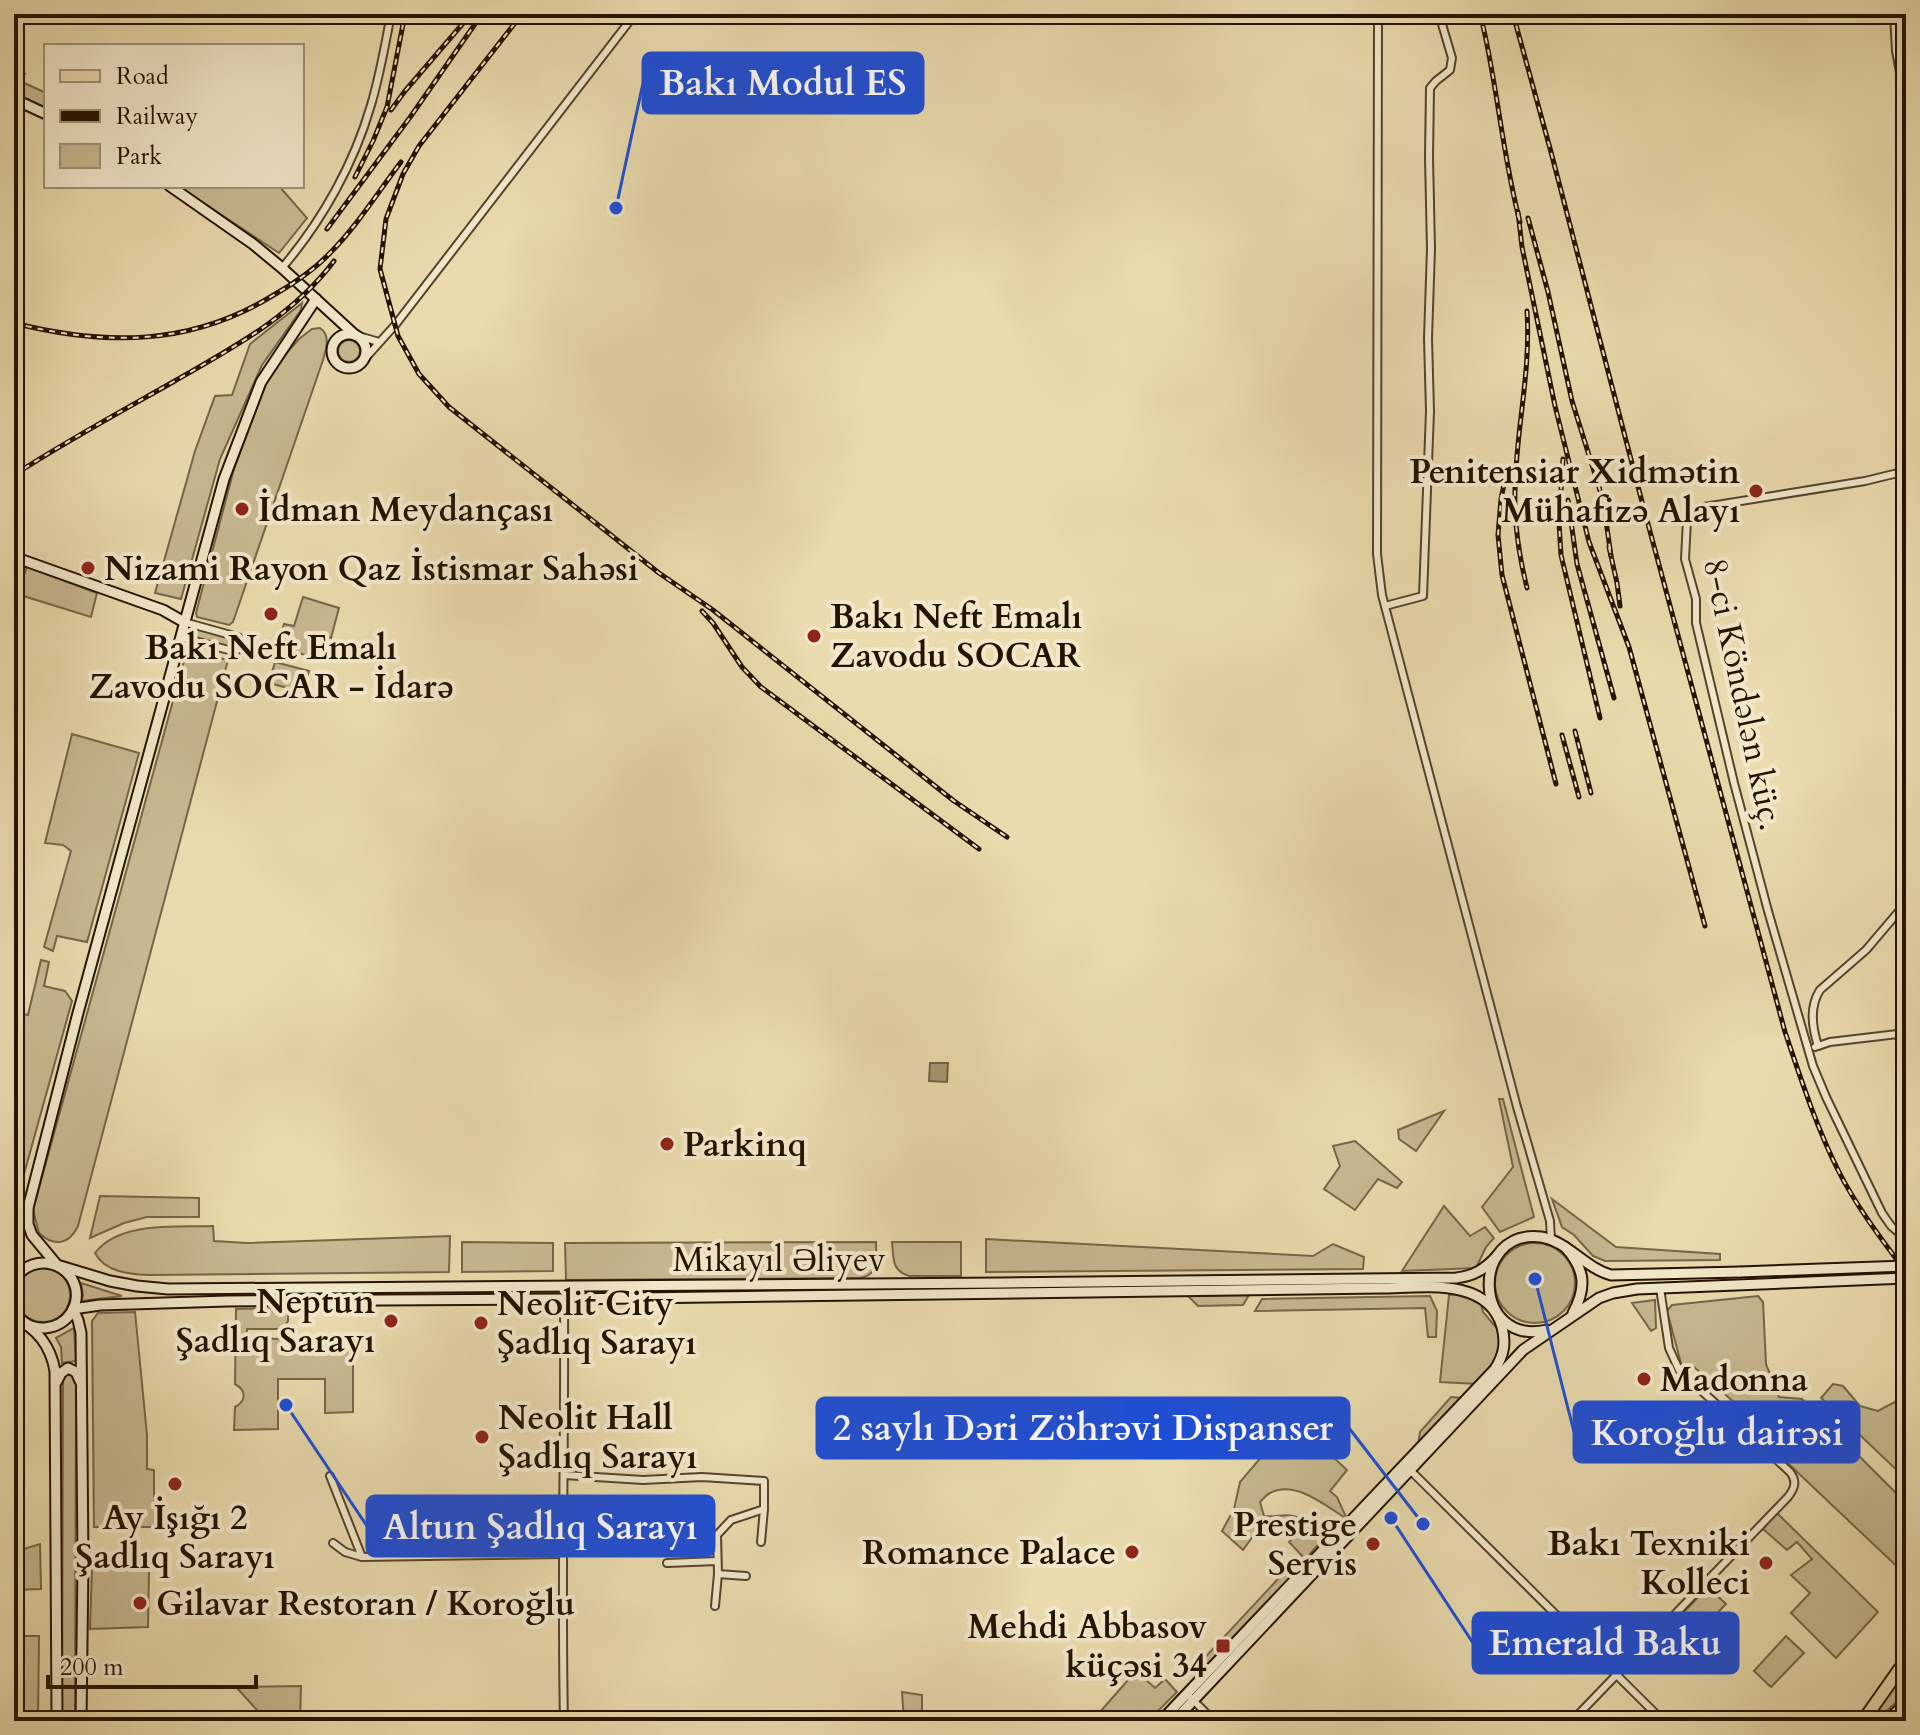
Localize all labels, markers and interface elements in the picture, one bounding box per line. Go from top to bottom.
legend [44,44,304,188]
callout: Bakı Modul ES [643,53,923,113]
text: Bakı Modul ES [659,59,907,108]
text: Road [116,60,169,93]
text: Railway [116,100,198,133]
text: Park [116,140,162,173]
place label: Penitensiar Xidmətin Mühafizə Alayı [1410,449,1740,534]
marker: Penitensiar Xidmətin Mühafizə Alayı [1747,482,1765,500]
place label: İdman Meydançası [258,487,553,533]
marker: İdman Meydançası [233,500,251,518]
place label: Nizami Rayon Qaz İstismar Sahəsi [104,546,639,592]
street label: 8-ci Köndələn küç. [1692,554,1794,834]
marker: Nizami Rayon Qaz İstismar Sahəsi [79,559,97,577]
place label: Bakı Neft Emalı Zavodu SOCAR [830,594,1082,679]
marker: Bakı Neft Emalı Zavodu SOCAR - İdarə [262,605,280,623]
place label: Bakı Neft Emalı Zavodu SOCAR - İdarə [88,625,454,710]
marker: Bakı Neft Emalı Zavodu SOCAR [805,627,823,645]
place label: Parkinq [683,1122,807,1168]
marker: Parkinq [658,1135,676,1153]
street label: Mikayıl Əliyev [672,1237,886,1283]
place label: Neptun Şadlıq Sarayı [176,1279,375,1364]
place label: Neolit City Şadlıq Sarayı [497,1281,696,1366]
marker: Neptun Şadlıq Sarayı [382,1312,400,1330]
marker: Neolit City Şadlıq Sarayı [472,1314,490,1332]
place label: Madonna [1660,1357,1808,1403]
marker: Madonna [1635,1370,1653,1388]
place label: Neolit Hall Şadlıq Sarayı [498,1395,697,1480]
callout: 2 saylı Dəri Zöhrəvi Dispanser [817,1398,1349,1458]
callout: Koroğlu dairəsi [1574,1402,1859,1462]
text: 2 saylı Dəri Zöhrəvi Dispanser [833,1404,1334,1453]
text: Koroğlu dairəsi [1591,1409,1843,1458]
marker: Neolit Hall Şadlıq Sarayı [473,1428,491,1446]
marker: Ay İşığı 2 Şadlıq Sarayı [166,1475,184,1493]
place label: Ay İşığı 2 Şadlıq Sarayı [75,1495,275,1580]
callout: Altun Şadlıq Sarayı [367,1496,714,1556]
place label: Prestige Servis [1233,1502,1357,1587]
text: Altun Şadlıq Sarayı [382,1503,698,1552]
place label: Bakı Texniki Kolleci [1547,1521,1750,1606]
place label: Romance Palace [862,1530,1116,1576]
marker: Prestige Servis [1364,1535,1382,1553]
marker: Romance Palace [1123,1543,1141,1561]
marker: Bakı Texniki Kolleci [1757,1554,1775,1572]
place label: Gilavar Restoran / Koroğlu [156,1581,575,1627]
marker: Gilavar Restoran / Koroğlu [131,1594,149,1612]
place label: Mehdi Abbasov küçəsi 34 [968,1604,1207,1689]
callout: Emerald Baku [1473,1613,1738,1673]
text: Emerald Baku [1489,1619,1721,1668]
marker: Mehdi Abbasov küçəsi 34 [1214,1637,1232,1655]
scale bar [48,1639,256,1689]
text: 200 m [60,1651,124,1684]

